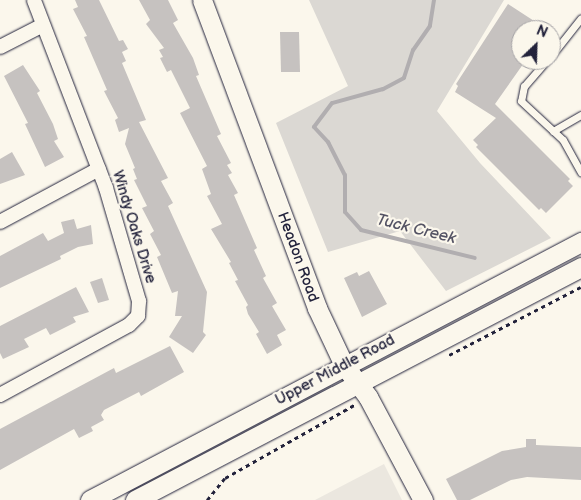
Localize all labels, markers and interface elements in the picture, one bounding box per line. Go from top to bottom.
north arrow [511,20,561,70]
text: N [534,22,550,42]
street label: Windy Oaks Drive [108,168,160,286]
street label: Headon Road [273,210,323,304]
water label: Tuck Creek [374,211,458,249]
street label: Upper Middle Road [272,331,398,409]

